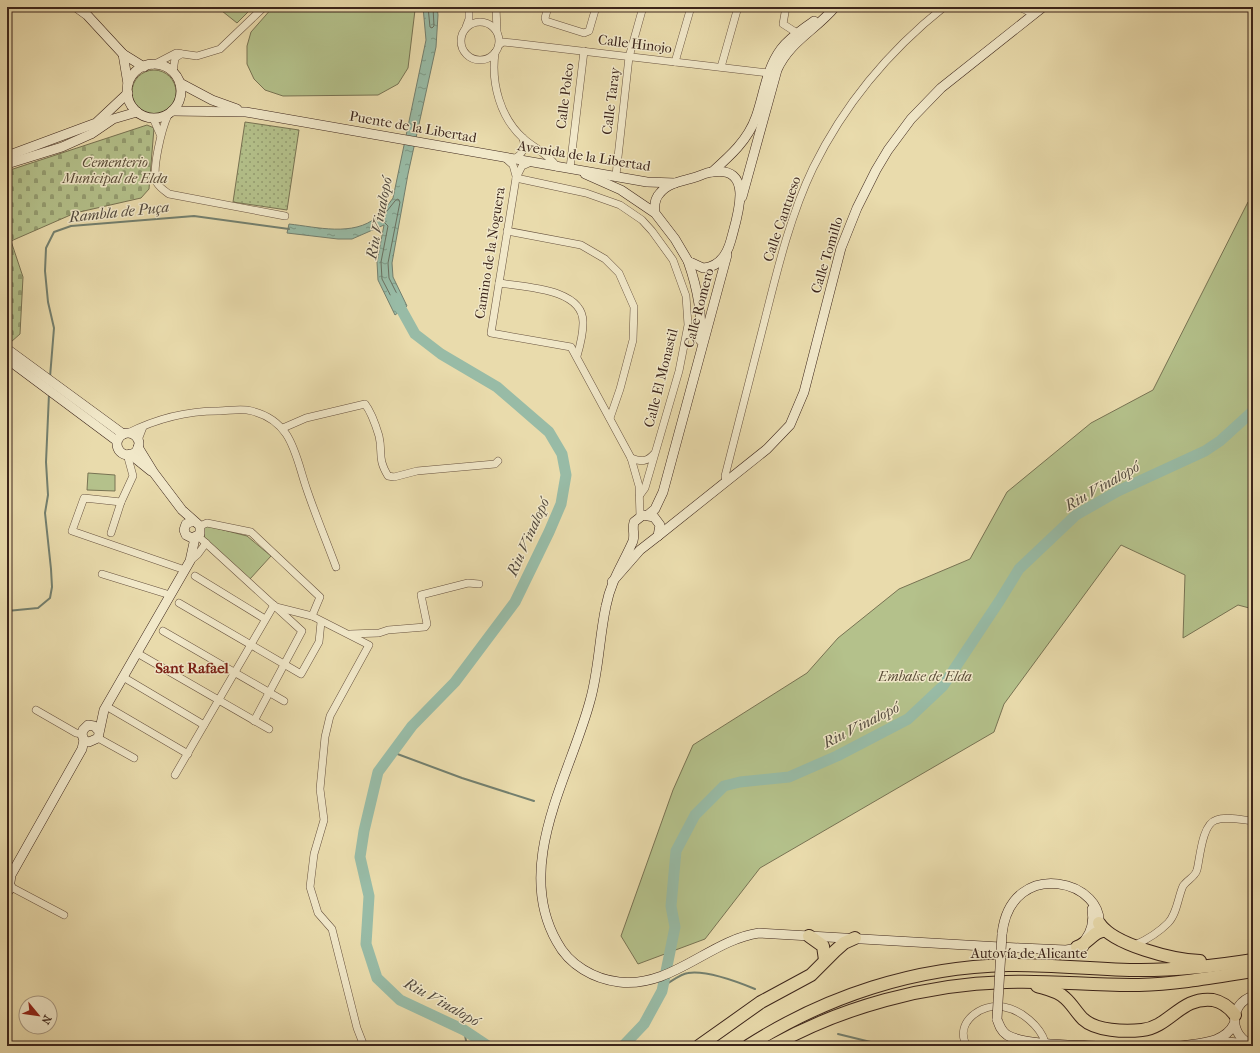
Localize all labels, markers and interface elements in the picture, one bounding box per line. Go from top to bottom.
street label: Calle Hinojo [597,31,673,57]
street label: Calle Poleo [553,62,577,130]
street label: Calle Taray [598,66,624,136]
street label: Puente de la Libertad [348,107,478,147]
street label: Avenida de la Libertad [515,137,652,175]
park label: Cementerio Municipal de Elda [61,154,168,187]
water label: Riu Vinalopó [362,174,396,262]
street label: Calle Cantueso [759,174,805,264]
street label: Camino de la Noguera [471,185,509,320]
water label: Rambla de Puça [67,198,170,226]
street label: Calle Tomillo [807,215,847,295]
street label: Calle Romero [680,266,718,350]
street label: Calle El Monastil [640,327,682,429]
water label: Riu Vinalopó [1061,457,1144,515]
water label: Riu Vinalopó [502,494,554,580]
district label: Sant Rafael [155,659,229,677]
park label: Embalse de Elda [877,668,972,685]
water label: Riu Vinalopó [819,697,904,752]
street label: Autovía de Alicante [970,945,1087,962]
water label: Riu Vinalopó [400,973,484,1031]
north arrow [18,995,58,1035]
text: N [38,1013,54,1027]

